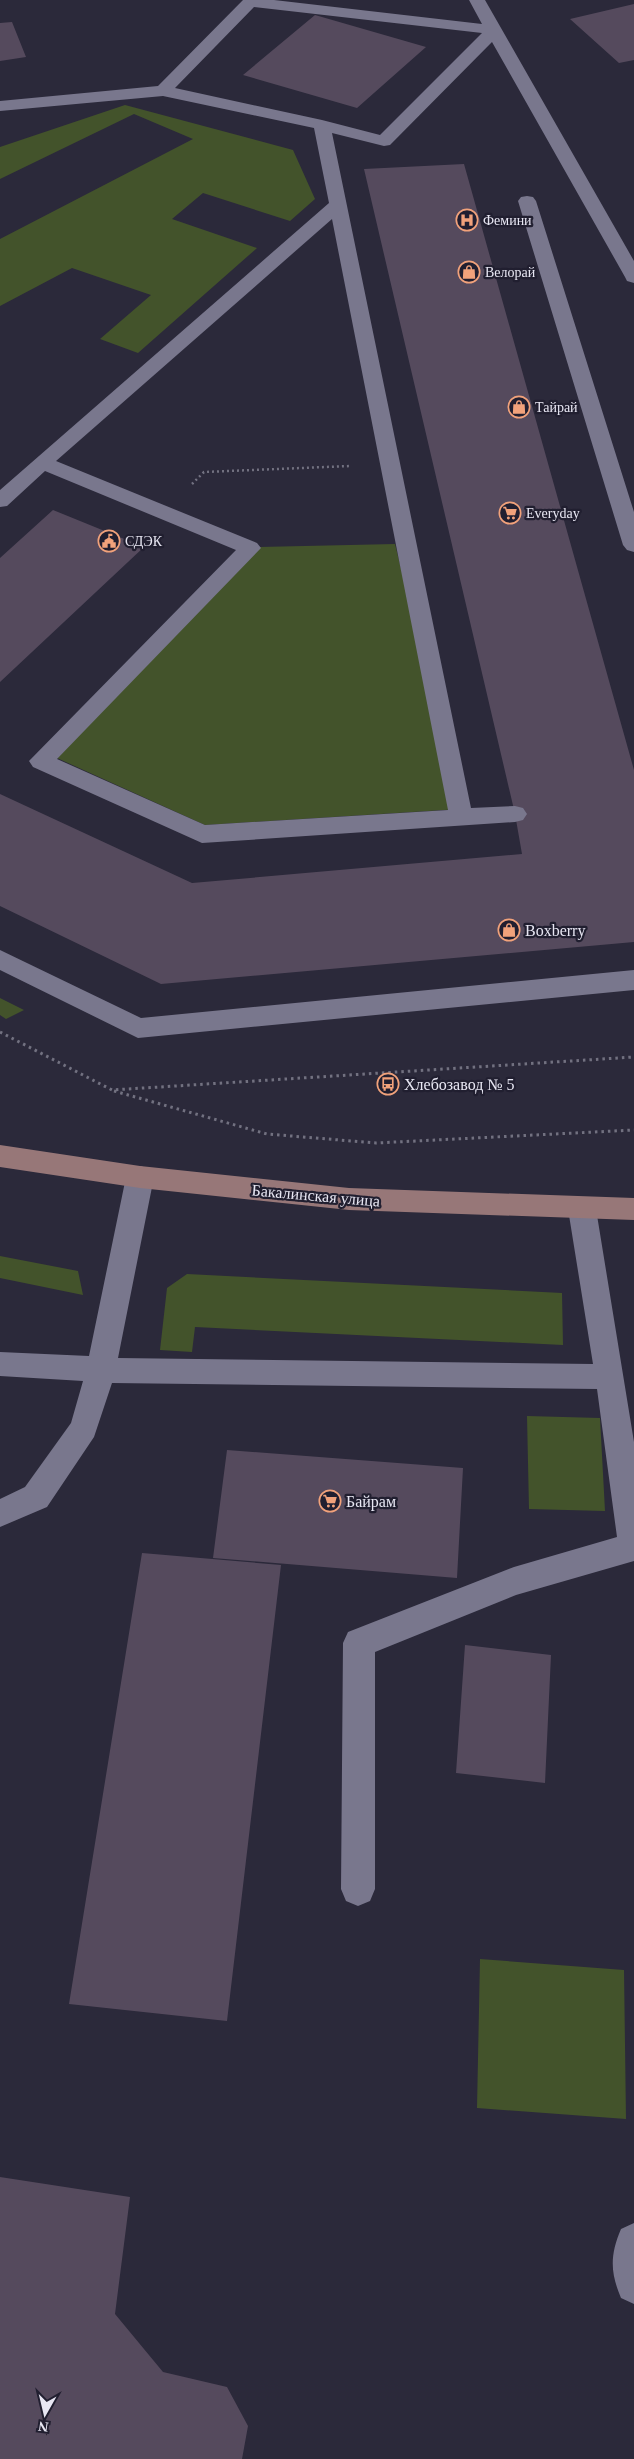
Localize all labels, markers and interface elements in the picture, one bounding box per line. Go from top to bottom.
hospital icon: Фемини [455,208,479,232]
place label: Фемини [483,213,532,228]
shop icon: Велорай [457,260,481,284]
place label: Велорай [485,265,536,280]
shop icon: Тайрай [507,395,531,419]
place label: Тайрай [535,400,578,415]
supermarket icon: Everyday [498,501,522,525]
place label: Everyday [526,506,580,521]
public building icon: СДЭК [97,529,121,553]
place label: СДЭК [125,534,163,549]
shop icon: Boxberry [497,918,521,942]
place label: Boxberry [525,922,585,940]
bus stop icon: Хлебозавод № 5 [376,1072,400,1096]
place label: Хлебозавод № 5 [404,1076,515,1094]
street label: Бакалинская улица [251,1181,381,1211]
supermarket icon: Байрам [318,1489,342,1513]
place label: Байрам [346,1493,396,1511]
north arrow [20,2389,70,2439]
text: N [37,2418,49,2435]

